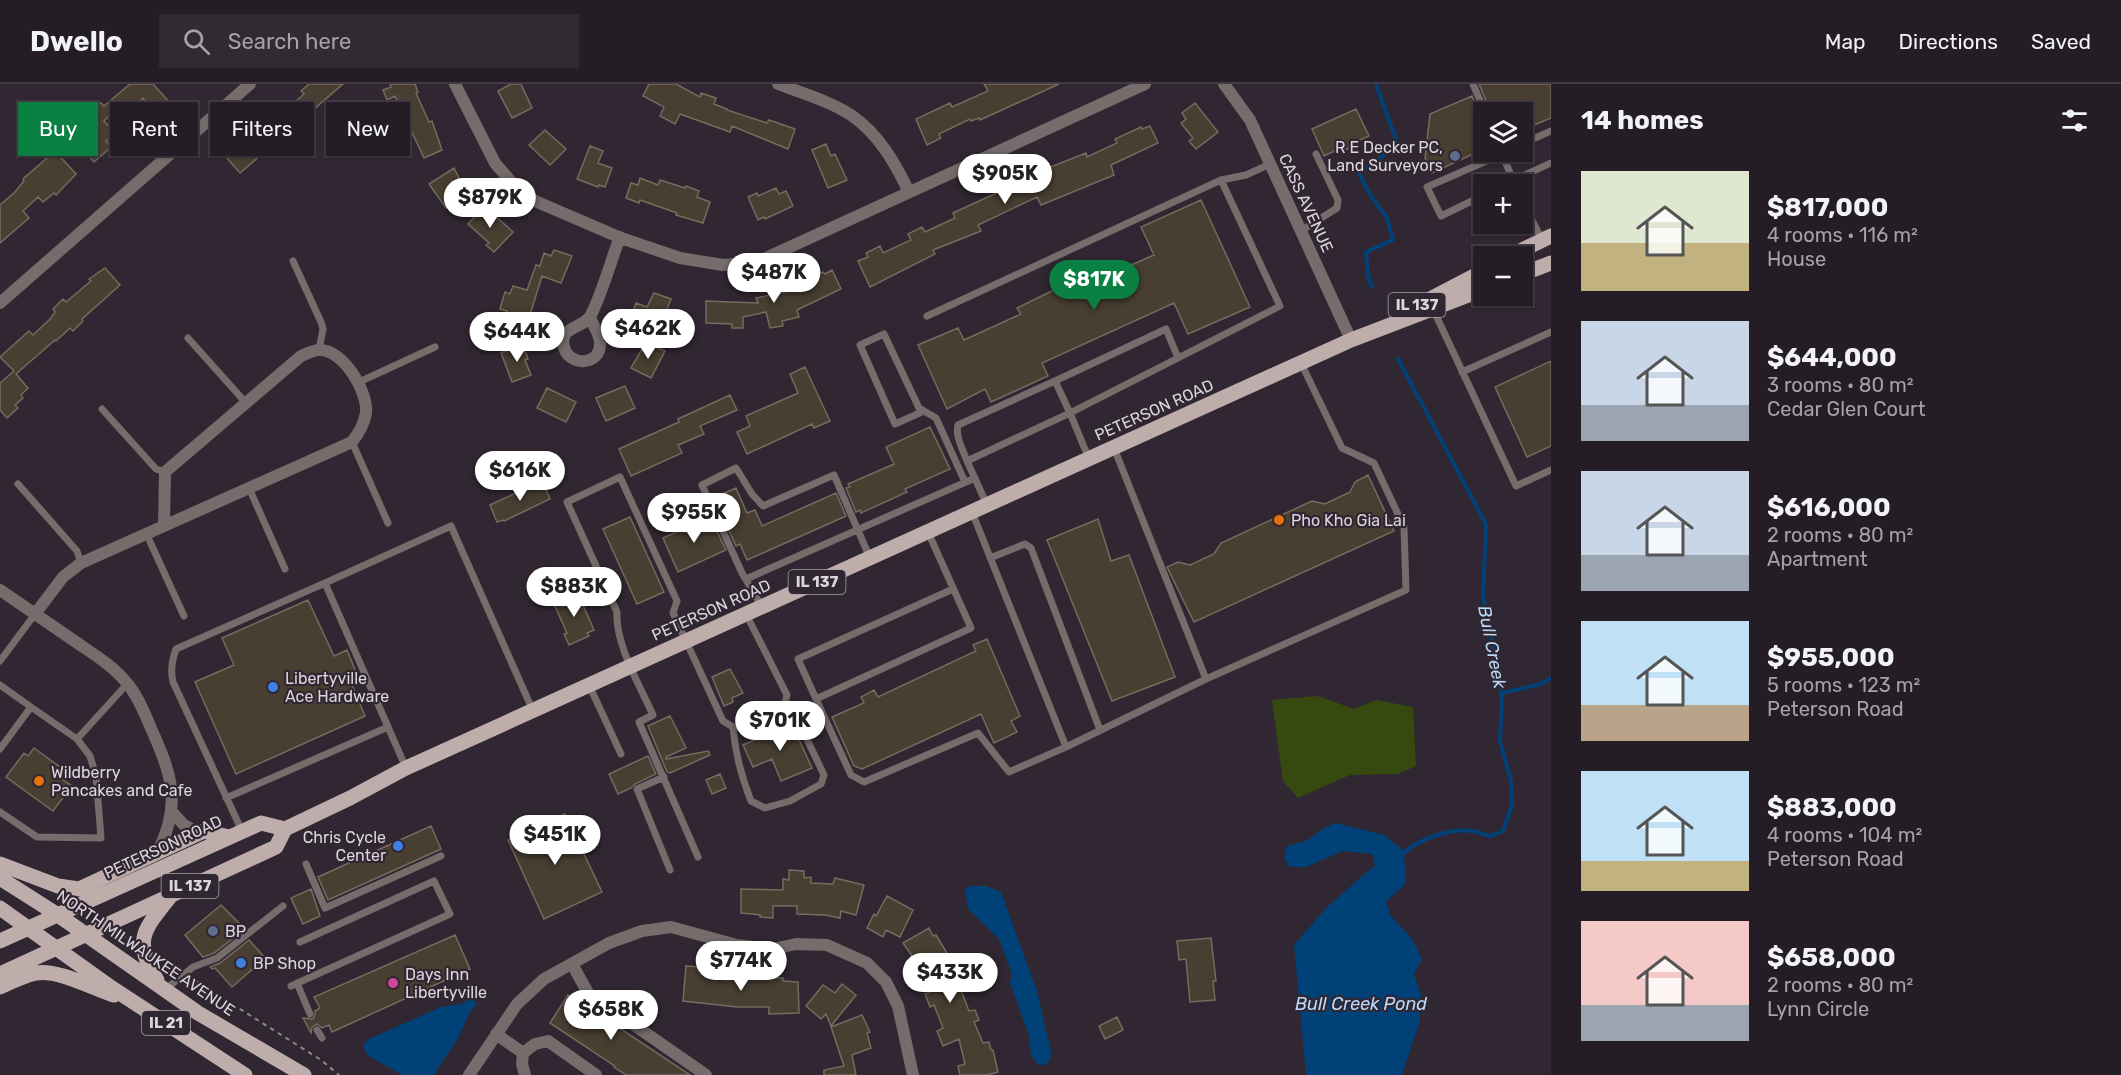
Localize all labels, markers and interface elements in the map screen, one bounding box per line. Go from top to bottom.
search box [159,14,579,68]
text: Dwello [30,25,123,58]
icon: search [180,25,213,58]
text: Search here [228,28,351,55]
text: Map [1825,29,1866,54]
text: Directions [1899,29,1998,54]
text: Saved [2031,29,2091,54]
chip: Buy [18,102,98,156]
chip: Rent [110,102,198,156]
chip: Filters [210,102,314,156]
chip: New [326,102,410,156]
map controls [1473,102,1533,306]
button: layers [1473,102,1533,162]
icon: filters [2058,104,2091,137]
text: 14 homes [1581,105,1704,136]
place label: R E Decker PC, Land Surveyors [1327,138,1443,175]
marker: R E Decker PC, Land Surveyors [1448,149,1462,163]
street label: CASS AVENUE [1275,151,1337,255]
pin: $905K [963,154,1047,205]
text: $905K [972,161,1038,185]
button: + [1473,174,1533,234]
pin: $879K [448,178,532,229]
text: $879K [458,185,522,209]
text: $817,000 [1767,192,1888,223]
icon: home [1629,195,1701,267]
text: 4 rooms · 116 m² [1767,223,1918,247]
button: − [1473,246,1533,306]
text: House [1767,247,1826,271]
pin: $487K [732,253,816,304]
text: $487K [741,260,807,284]
pin: $817K [1052,260,1136,311]
text: $817K [1063,267,1125,291]
road number: IL 137 [1388,293,1446,317]
pin: $462K [606,309,690,360]
pin: $644K [475,312,559,363]
text: $462K [615,316,681,340]
text: $644K [484,319,550,343]
text: $644,000 [1767,342,1897,373]
icon: home [1629,345,1701,417]
text: 3 rooms · 80 m² [1767,373,1914,397]
street label: PETERSON ROAD [1092,375,1216,445]
text: Cedar Glen Court [1767,397,1925,421]
pin: $616K [478,451,562,502]
text: $616K [489,458,551,482]
text: $616,000 [1767,492,1891,523]
pin: $955K [652,493,736,544]
icon: home [1629,495,1701,567]
text: $955K [661,500,727,524]
place label: Pho Kho Gia Lai [1291,511,1406,530]
marker: Pho Kho Gia Lai [1272,513,1286,527]
text: 2 rooms · 80 m² [1767,523,1913,547]
text: Apartment [1767,547,1868,571]
pin: $883K [532,567,616,618]
road number: IL 137 [788,570,846,594]
text: $883K [541,574,607,598]
street label: PETERSON ROAD [649,575,773,645]
water label: Bull Creek [1473,604,1511,691]
text: $955,000 [1767,642,1895,673]
icon: home [1629,645,1701,717]
place label: Libertyville Ace Hardware [285,669,389,706]
text: 5 rooms · 123 m² [1767,673,1920,697]
marker: Libertyville Ace Hardware [266,680,280,694]
text: Peterson Road [1767,697,1904,721]
pin: $701K [738,701,822,752]
text: $701K [749,708,811,732]
place label: Wildberry Pancakes and Cafe [51,763,193,800]
marker: Wildberry Pancakes and Cafe [32,774,46,788]
text: $883,000 [1767,792,1897,823]
icon: home [1629,795,1701,867]
street label: PETERSON ROAD [101,811,225,883]
pin: $451K [513,815,597,866]
text: $451K [524,822,587,846]
text: 4 rooms · 104 m² [1767,823,1922,847]
place label: Chris Cycle Center [303,828,386,865]
marker: Chris Cycle Center [391,839,405,853]
text: Peterson Road [1767,847,1904,871]
road number: IL 137 [162,874,219,898]
street label: NORTH MILWAUKEE AVENUE [53,886,239,1020]
place label: BP [225,922,246,941]
marker: BP [206,924,220,938]
pin: $774K [699,941,783,992]
text: $658,000 [1767,942,1896,973]
icon: home [1629,945,1701,1017]
text: $774K [710,948,772,972]
pin: $433K [908,953,992,1004]
place label: BP Shop [253,954,316,973]
marker: BP Shop [234,956,248,970]
text: $433K [917,960,983,984]
place label: Days Inn Libertyville [405,965,487,1002]
text: 2 rooms · 80 m² [1767,973,1913,997]
marker: Days Inn Libertyville [386,976,400,990]
pin: $658K [569,990,653,1041]
water label: Bull Creek Pond [1295,993,1427,1015]
text: $658K [578,997,644,1021]
text: Lynn Circle [1767,997,1869,1021]
road number: IL 21 [142,1011,190,1035]

